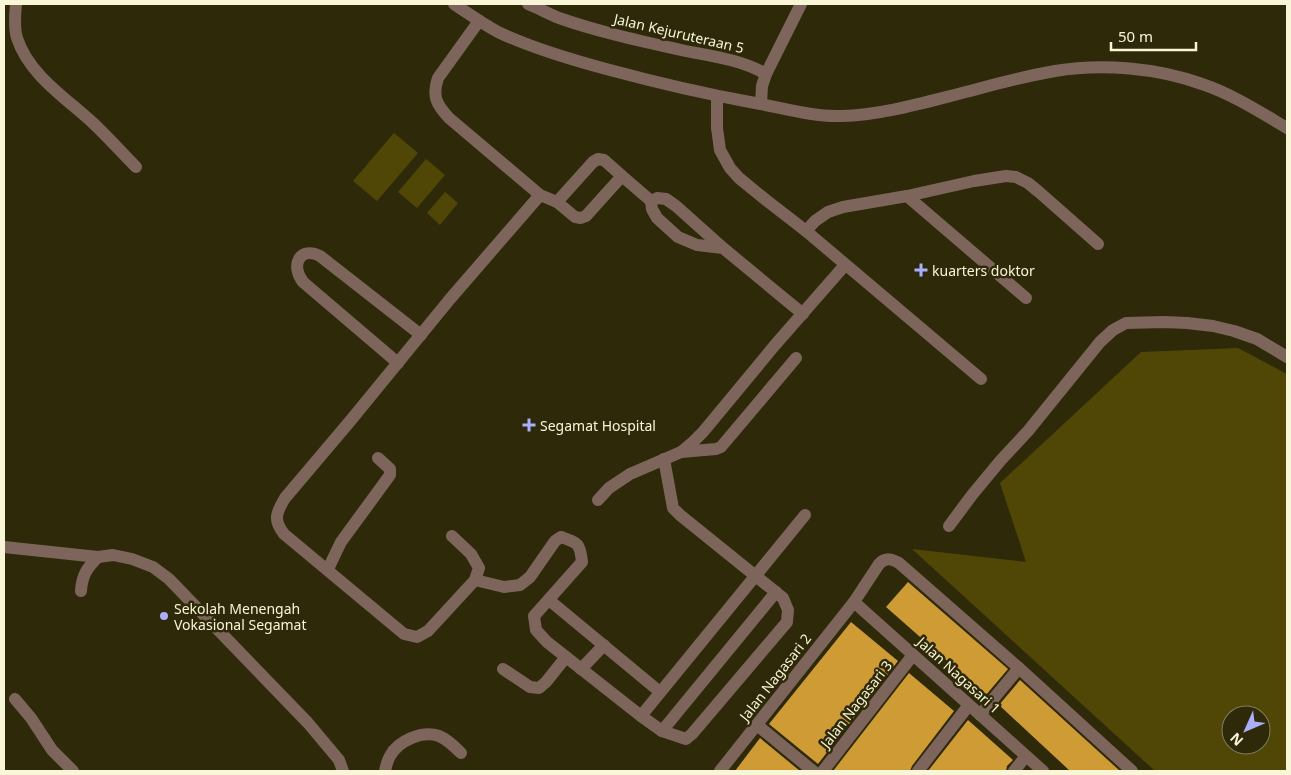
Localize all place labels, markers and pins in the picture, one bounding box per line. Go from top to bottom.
place label: kuarters doktor [932,261,1035,280]
marker: kuarters doktor [914,263,928,277]
place label: Segamat Hospital [540,416,656,435]
marker: Segamat Hospital [522,418,536,432]
place label: Sekolah Menengah Vokasional Segamat [174,599,307,634]
marker: Sekolah Menengah Vokasional Segamat [158,610,170,622]

